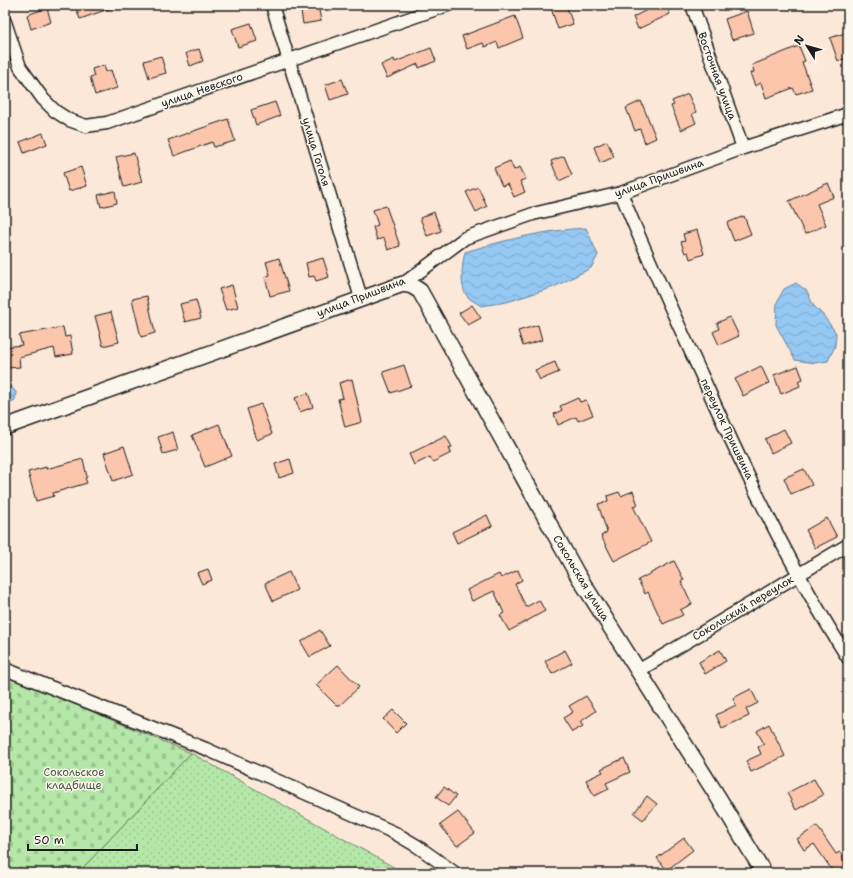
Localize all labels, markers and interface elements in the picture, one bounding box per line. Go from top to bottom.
north arrow [787,26,827,66]
street label: Восточная улица [694,30,740,122]
text: N [791,32,808,48]
street label: улица Невского [159,69,245,111]
street label: улица Гоголя [298,116,334,188]
street label: улица Пришвина [612,155,706,201]
street label: улица Пришвина [315,273,408,321]
street label: переулок Пришвина [697,376,757,482]
street label: Сокольская улица [549,532,613,624]
street label: Сокольский переулок [690,572,797,644]
park label: Сокольское кладбище [44,765,104,793]
scale bar [28,826,137,852]
text: 50 m [34,832,64,848]

